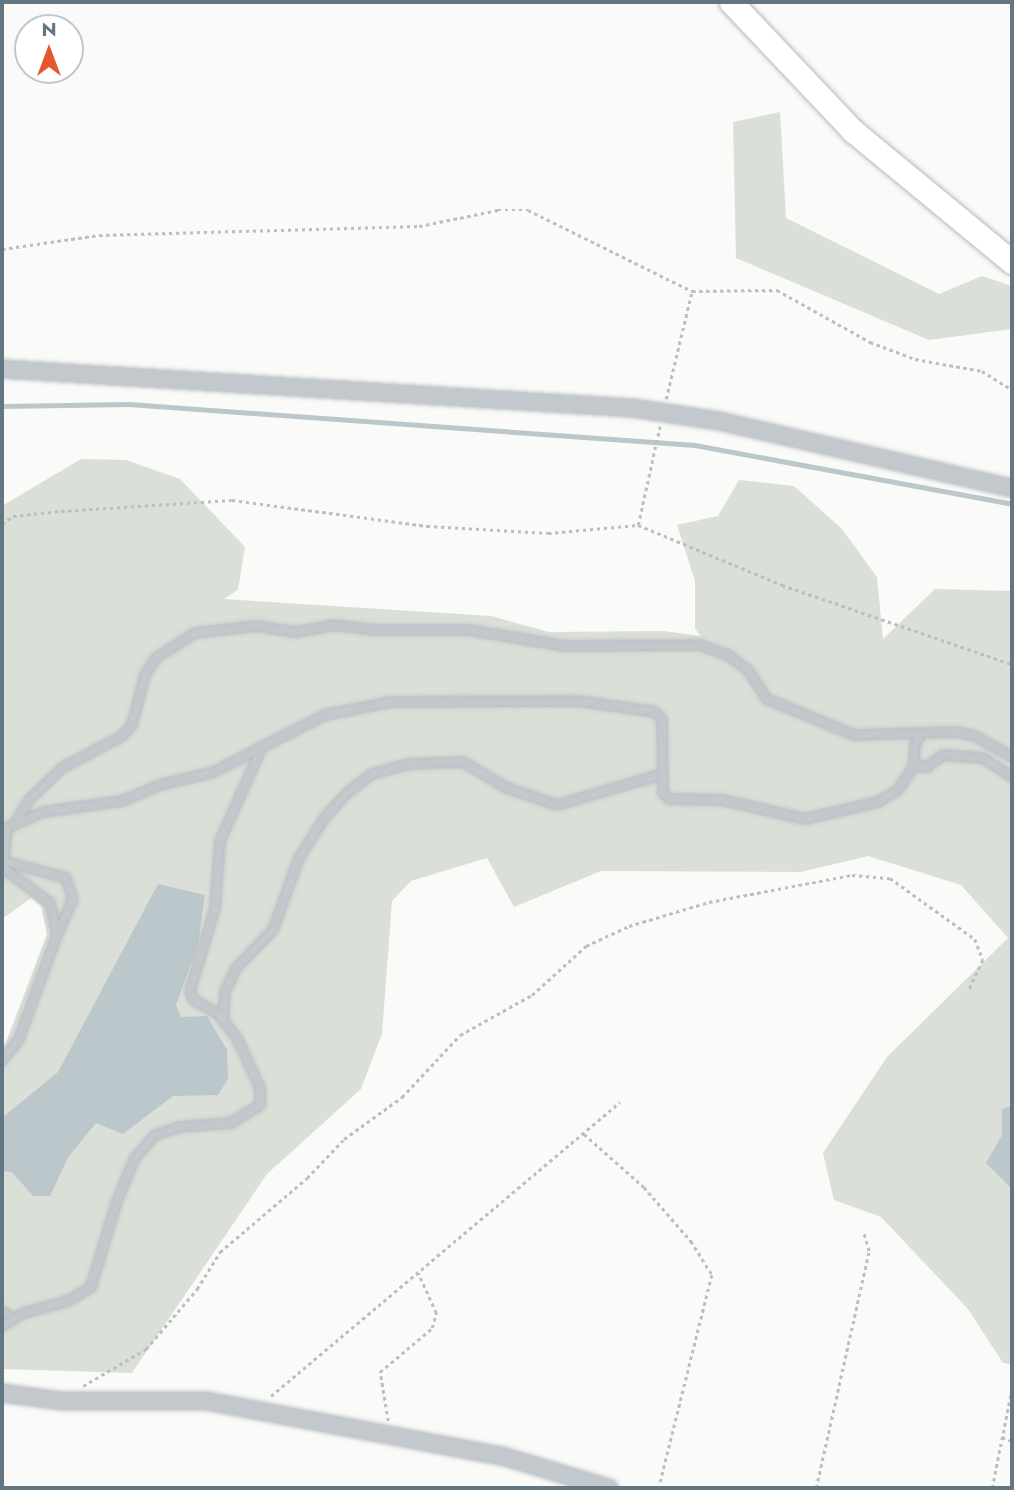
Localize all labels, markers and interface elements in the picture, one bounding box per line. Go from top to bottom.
north arrow [14,14,84,84]
text: N [41,16,57,43]

